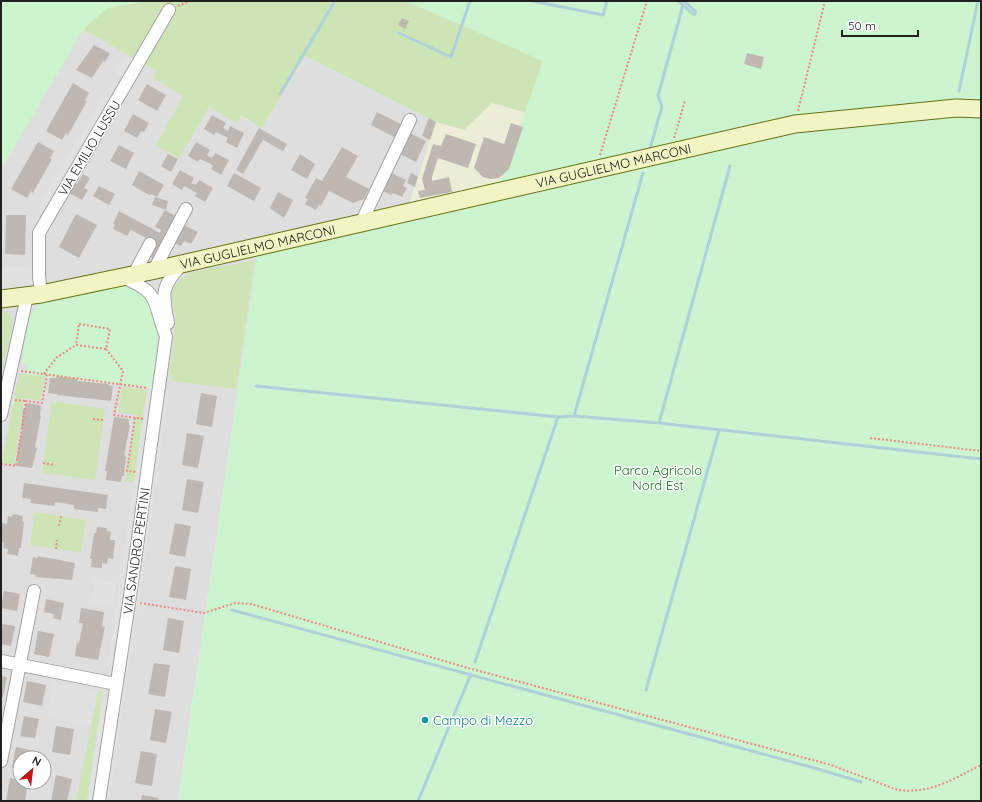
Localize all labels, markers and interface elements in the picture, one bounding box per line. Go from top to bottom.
scale bar [842,12,918,38]
text: 50 m [848,18,876,33]
street label: VIA EMILIO LUSSU [54,97,124,199]
street label: VIA GUGLIELMO MARCONI [534,140,693,191]
street label: VIA GUGLIELMO MARCONI [178,221,337,272]
park label: Parco Agricolo Nord Est [614,462,702,493]
street label: VIA SANDRO PERTINI [119,487,153,615]
place label: Campo di Mezzo [433,712,533,728]
marker: Campo di Mezzo [420,715,430,725]
north arrow [12,750,52,790]
text: N [30,753,44,769]

